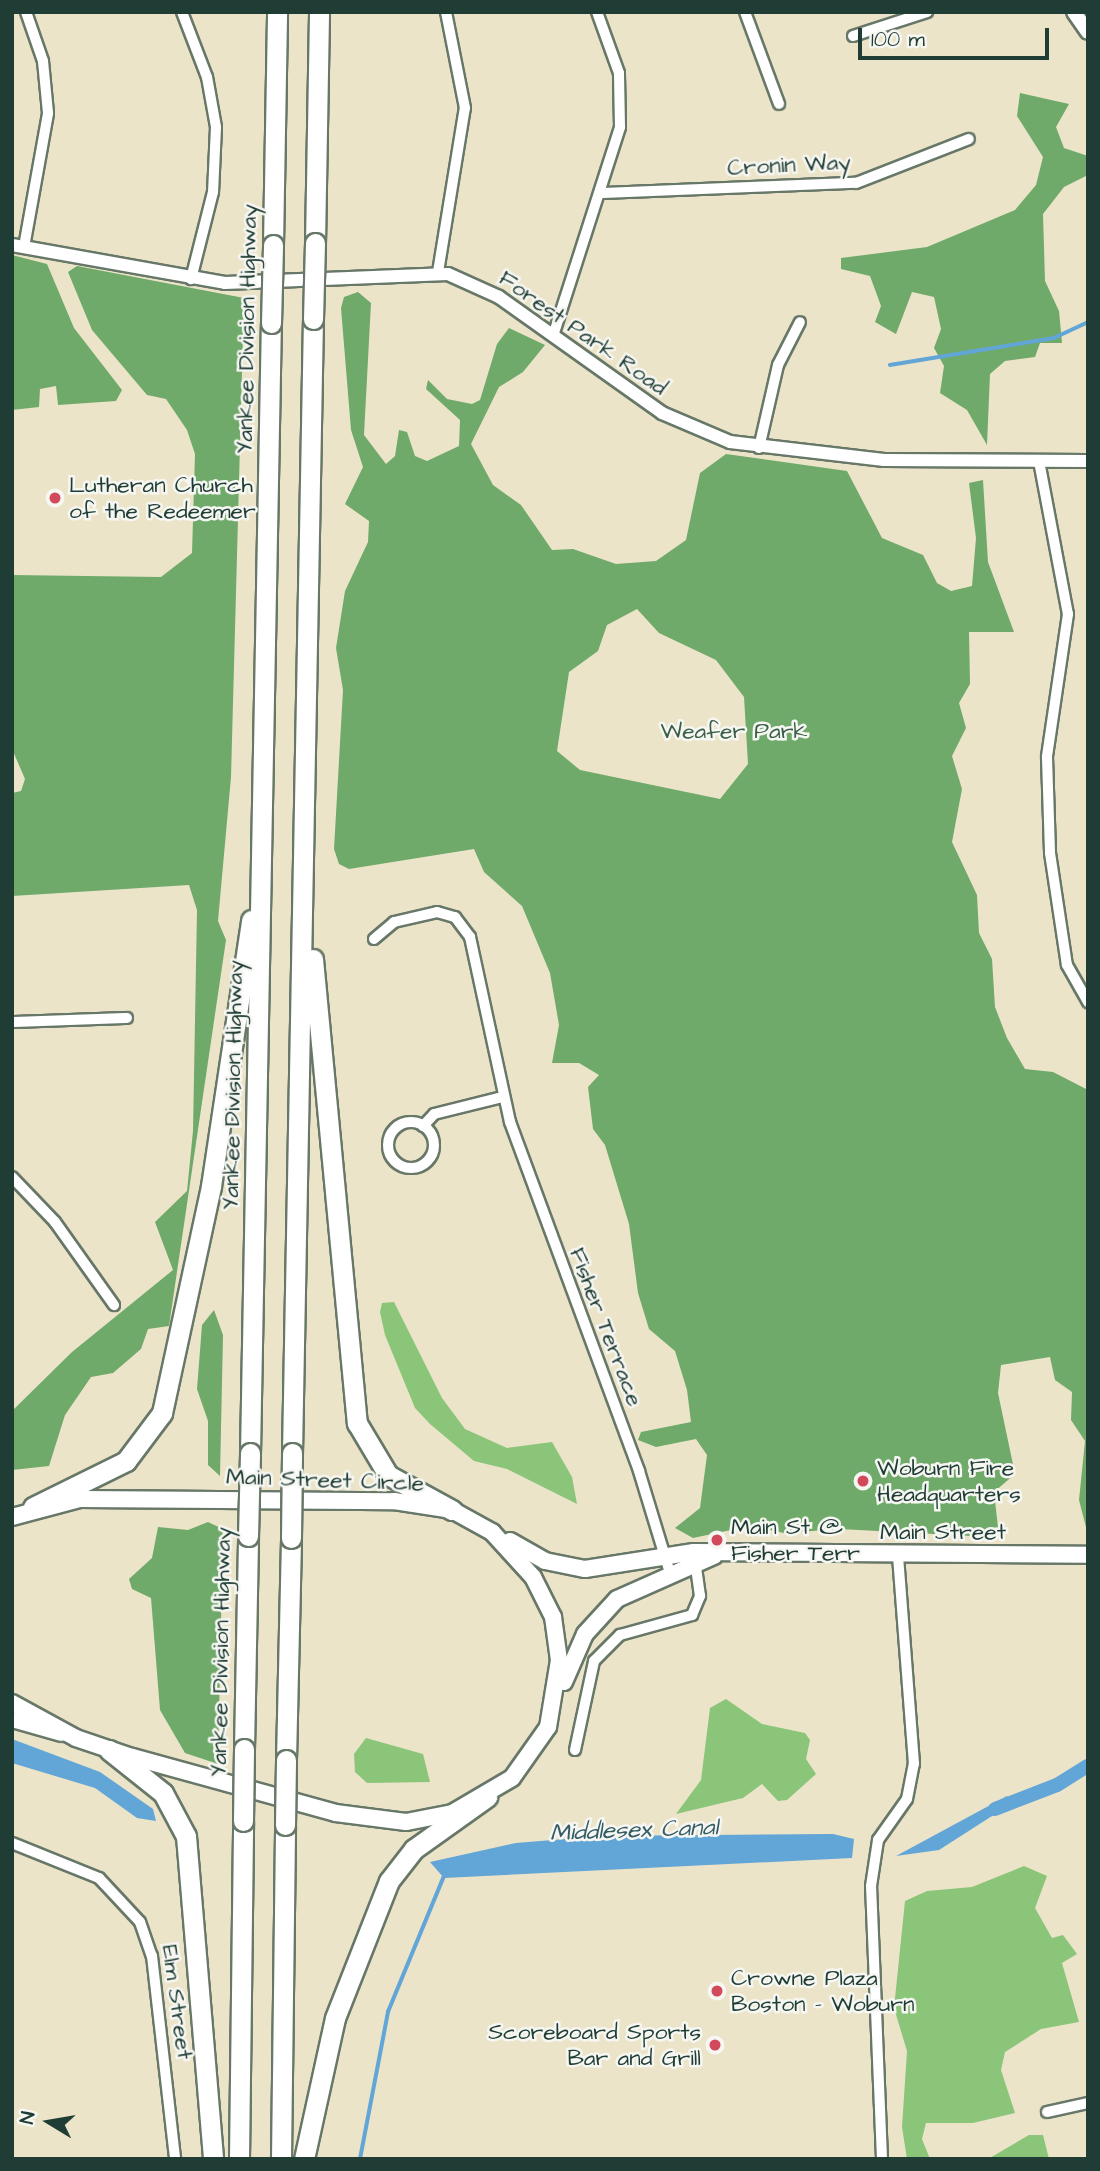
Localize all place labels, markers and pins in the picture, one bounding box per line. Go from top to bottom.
place label: Lutheran Church of the Redeemer [69,471,256,525]
marker: Lutheran Church of the Redeemer [47,490,63,506]
place label: Woburn Fire Headquarters [877,1454,1021,1508]
marker: Woburn Fire Headquarters [855,1473,871,1489]
place label: Main St @ Fisher Terr [731,1513,860,1567]
marker: Main St @ Fisher Terr [709,1532,725,1548]
place label: Crowne Plaza Boston - Woburn [731,1964,914,2018]
marker: Crowne Plaza Boston - Woburn [709,1983,725,1999]
place label: Scoreboard Sports Bar and Grill [488,2018,701,2072]
marker: Scoreboard Sports Bar and Grill [707,2037,723,2053]

